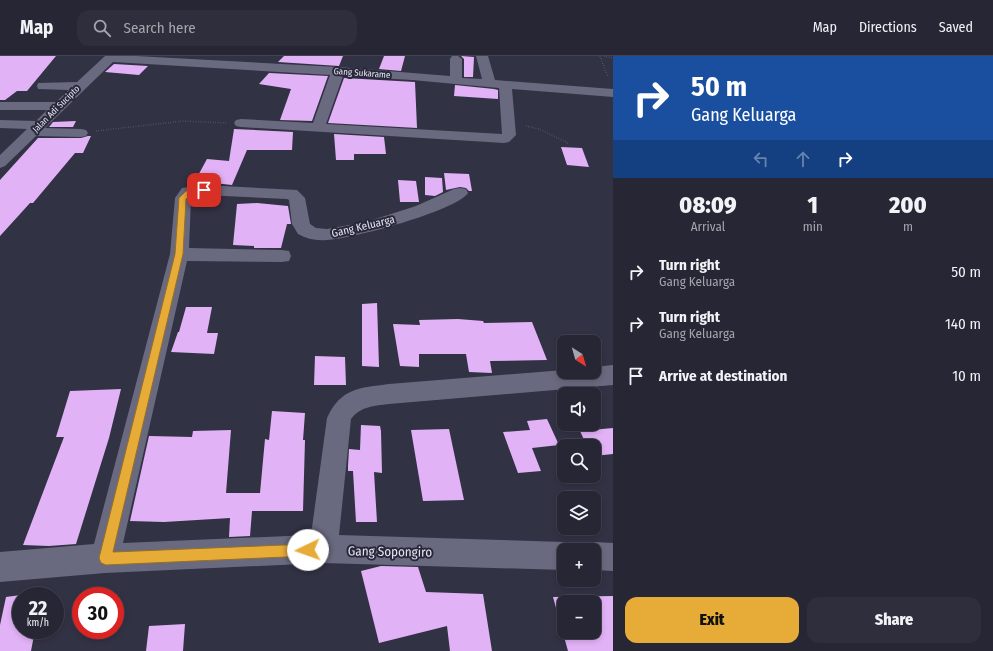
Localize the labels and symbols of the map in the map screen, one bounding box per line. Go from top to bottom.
street label: Gang Sukarame [333,66,391,80]
street label: Jalan Adi Sucipto [31,83,82,134]
pin [187,173,221,207]
street label: Gang Keluarga [330,213,396,240]
north arrow [557,335,601,379]
position arrow [287,529,329,571]
street label: Gang Sopongiro [348,543,432,560]
speed limit sign: 30 [72,587,124,639]

